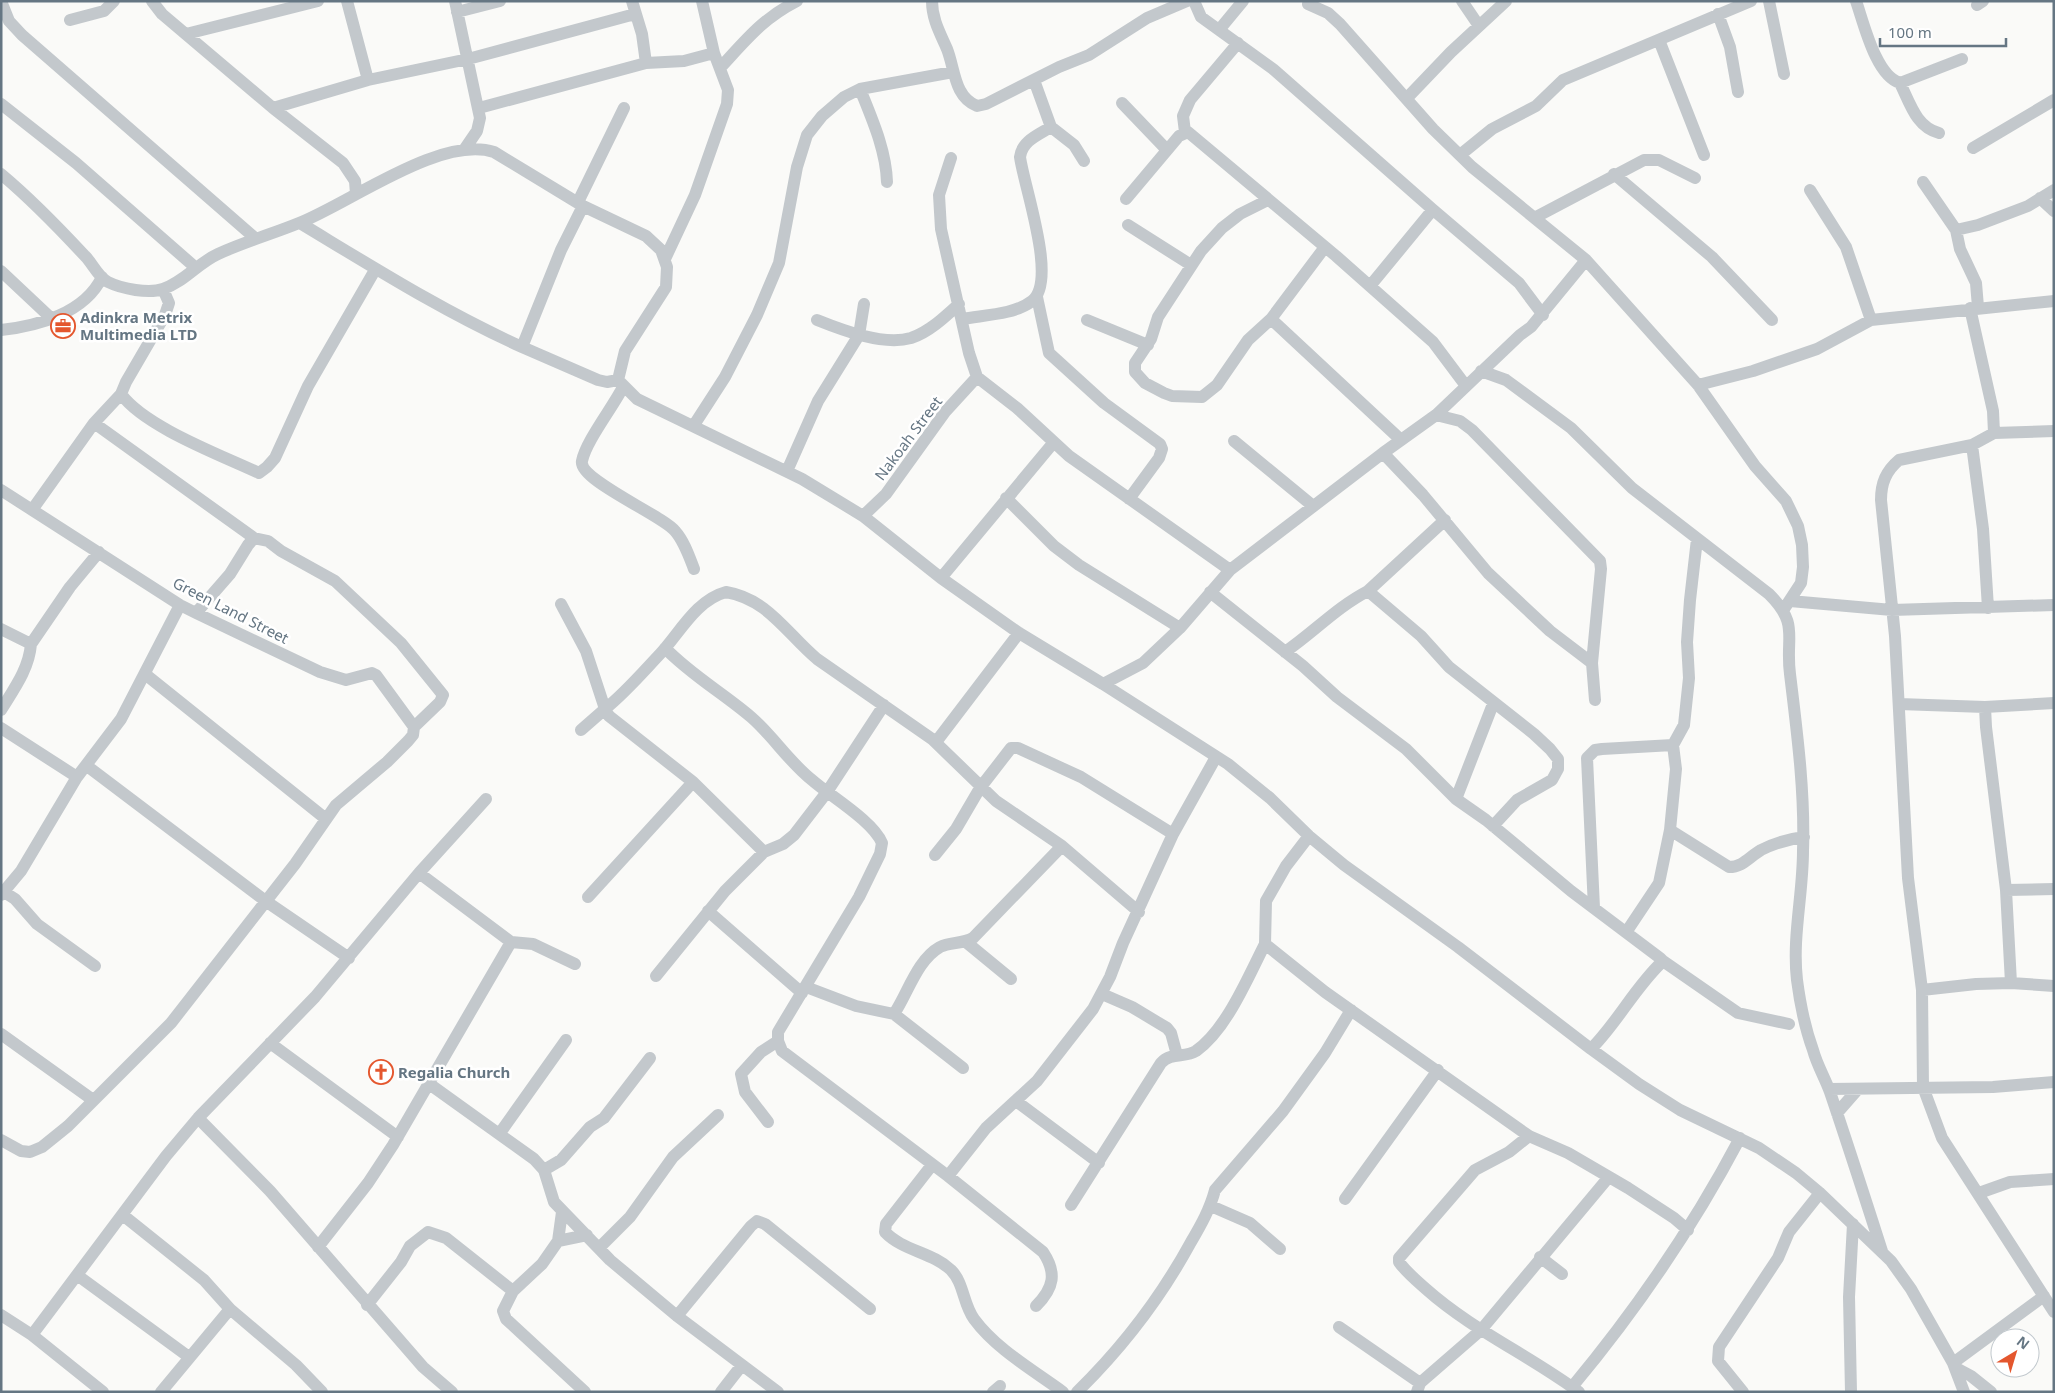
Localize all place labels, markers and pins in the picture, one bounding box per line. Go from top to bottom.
place label: Adinkra Metrix Multimedia LTD [80,307,198,344]
office icon: Adinkra Metrix Multimedia LTD [50,313,76,339]
church icon: Regalia Church [368,1059,394,1085]
place label: Regalia Church [398,1062,510,1082]

